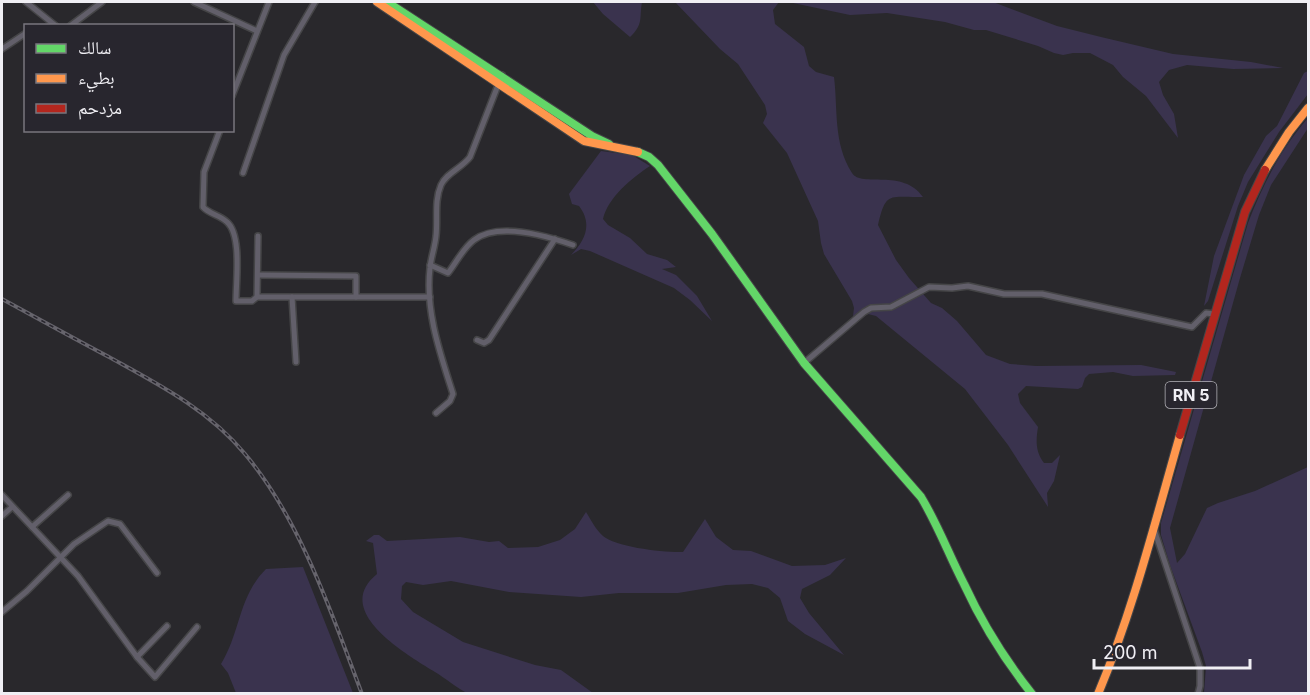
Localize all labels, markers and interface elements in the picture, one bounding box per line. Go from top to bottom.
legend [24,24,234,132]
text: سالك [78,37,111,58]
text: بطيء [78,67,115,93]
text: مزدحم [78,97,122,120]
road number: RN 5 [1166,382,1216,408]
scale bar [1094,632,1250,670]
text: 200 m [1103,642,1158,663]

